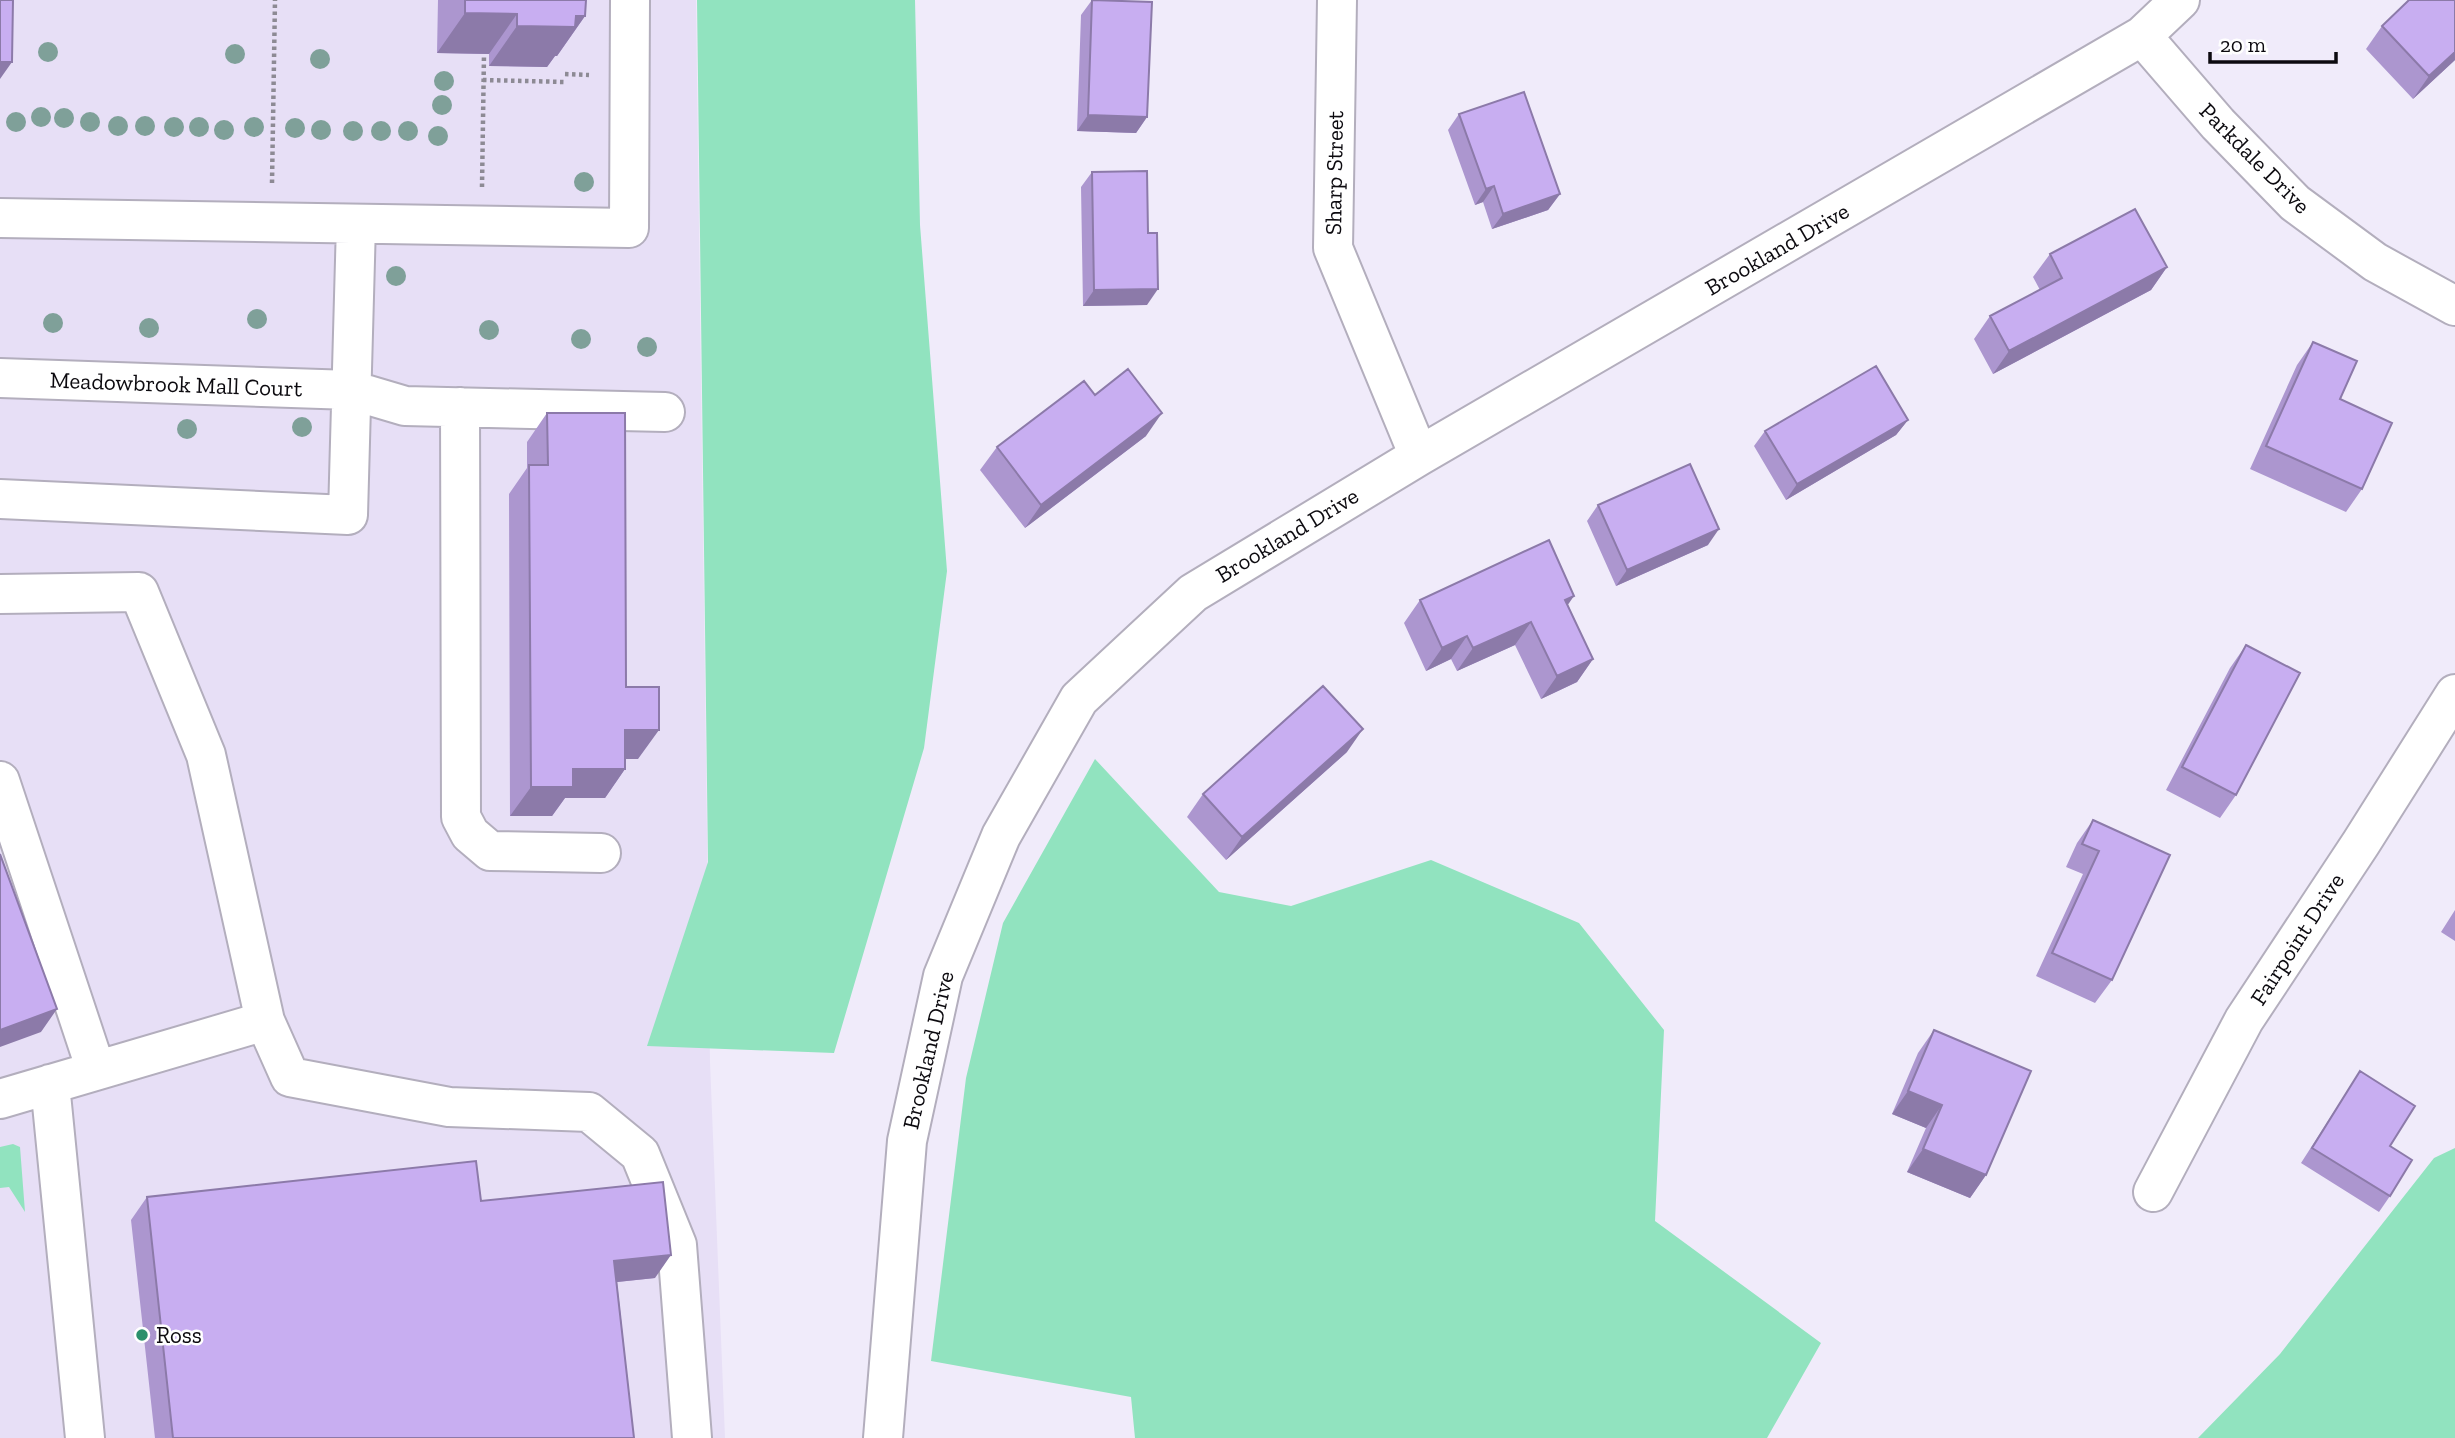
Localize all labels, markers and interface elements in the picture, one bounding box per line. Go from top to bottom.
scale bar [2210,21,2336,65]
text: 20 m [2220,32,2266,57]
street label: Parkdale Drive [2194,97,2316,219]
street label: Sharp Street [1319,110,1349,235]
street label: Brookland Drive [1700,196,1854,302]
street label: Meadowbrook Mall Court [49,366,303,402]
street label: Brookland Drive [1211,481,1363,589]
street label: Fairpoint Drive [2244,868,2350,1010]
street label: Brookland Drive [896,968,960,1132]
place label: Ross [156,1321,202,1349]
marker: Ross [134,1327,150,1343]

